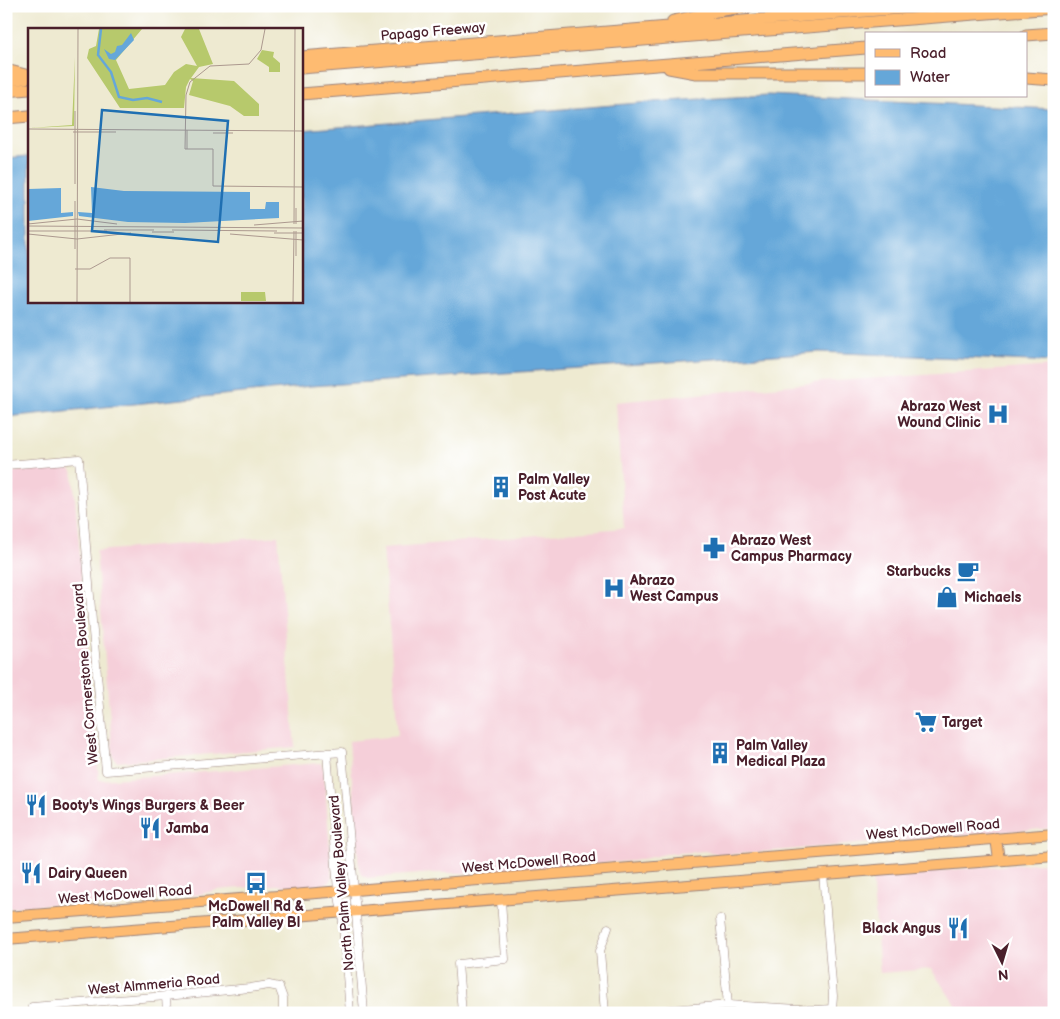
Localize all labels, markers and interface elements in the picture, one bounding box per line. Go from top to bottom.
street label: Papago Freeway [380,18,487,45]
inset map [28,28,302,302]
legend [865,32,1028,98]
text: Road [910,44,946,63]
text: Water [910,68,950,87]
place label: Abrazo West Wound Clinic [897,398,981,431]
hospital icon: Abrazo West Wound Clinic [985,401,1011,427]
place label: Palm Valley Post Acute [518,471,590,504]
building icon: Palm Valley Post Acute [488,474,514,500]
place label: Abrazo West Campus Pharmacy [730,532,852,565]
pharmacy icon: Abrazo West Campus Pharmacy [701,535,727,561]
cafe icon: Starbucks [955,558,981,584]
place label: Starbucks [886,563,951,580]
place label: Abrazo West Campus [629,572,718,605]
hospital icon: Abrazo West Campus [601,575,627,601]
street label: West Cornerstone Boulevard [69,583,102,765]
shop icon: Michaels [934,584,960,610]
place label: Michaels [964,589,1021,606]
supermarket icon: Target [913,709,939,735]
place label: Target [942,714,983,731]
place label: Palm Valley Medical Plaza [736,737,826,770]
building icon: Palm Valley Medical Plaza [707,740,733,766]
restaurant icon: Booty's Wings Burgers & Beer [23,792,49,818]
street label: North Palm Valley Boulevard [325,794,358,972]
place label: Booty's Wings Burgers & Beer [52,797,245,814]
restaurant icon: Jamba [137,815,163,841]
street label: West McDowell Road [865,815,1001,844]
place label: Jamba [166,820,209,837]
street label: West McDowell Road [461,848,597,877]
restaurant icon: Dairy Queen [18,860,44,886]
place label: Dairy Queen [48,865,127,882]
bus stop icon: McDowell Rd & Palm Valley Bl [243,870,269,896]
street label: West McDowell Road [58,881,193,908]
place label: McDowell Rd & Palm Valley Bl [208,898,304,931]
restaurant icon: Black Angus [945,915,971,941]
place label: Black Angus [862,920,941,937]
north arrow [978,936,1028,986]
text: N [997,966,1009,983]
street label: West Almmeria Road [87,970,221,999]

